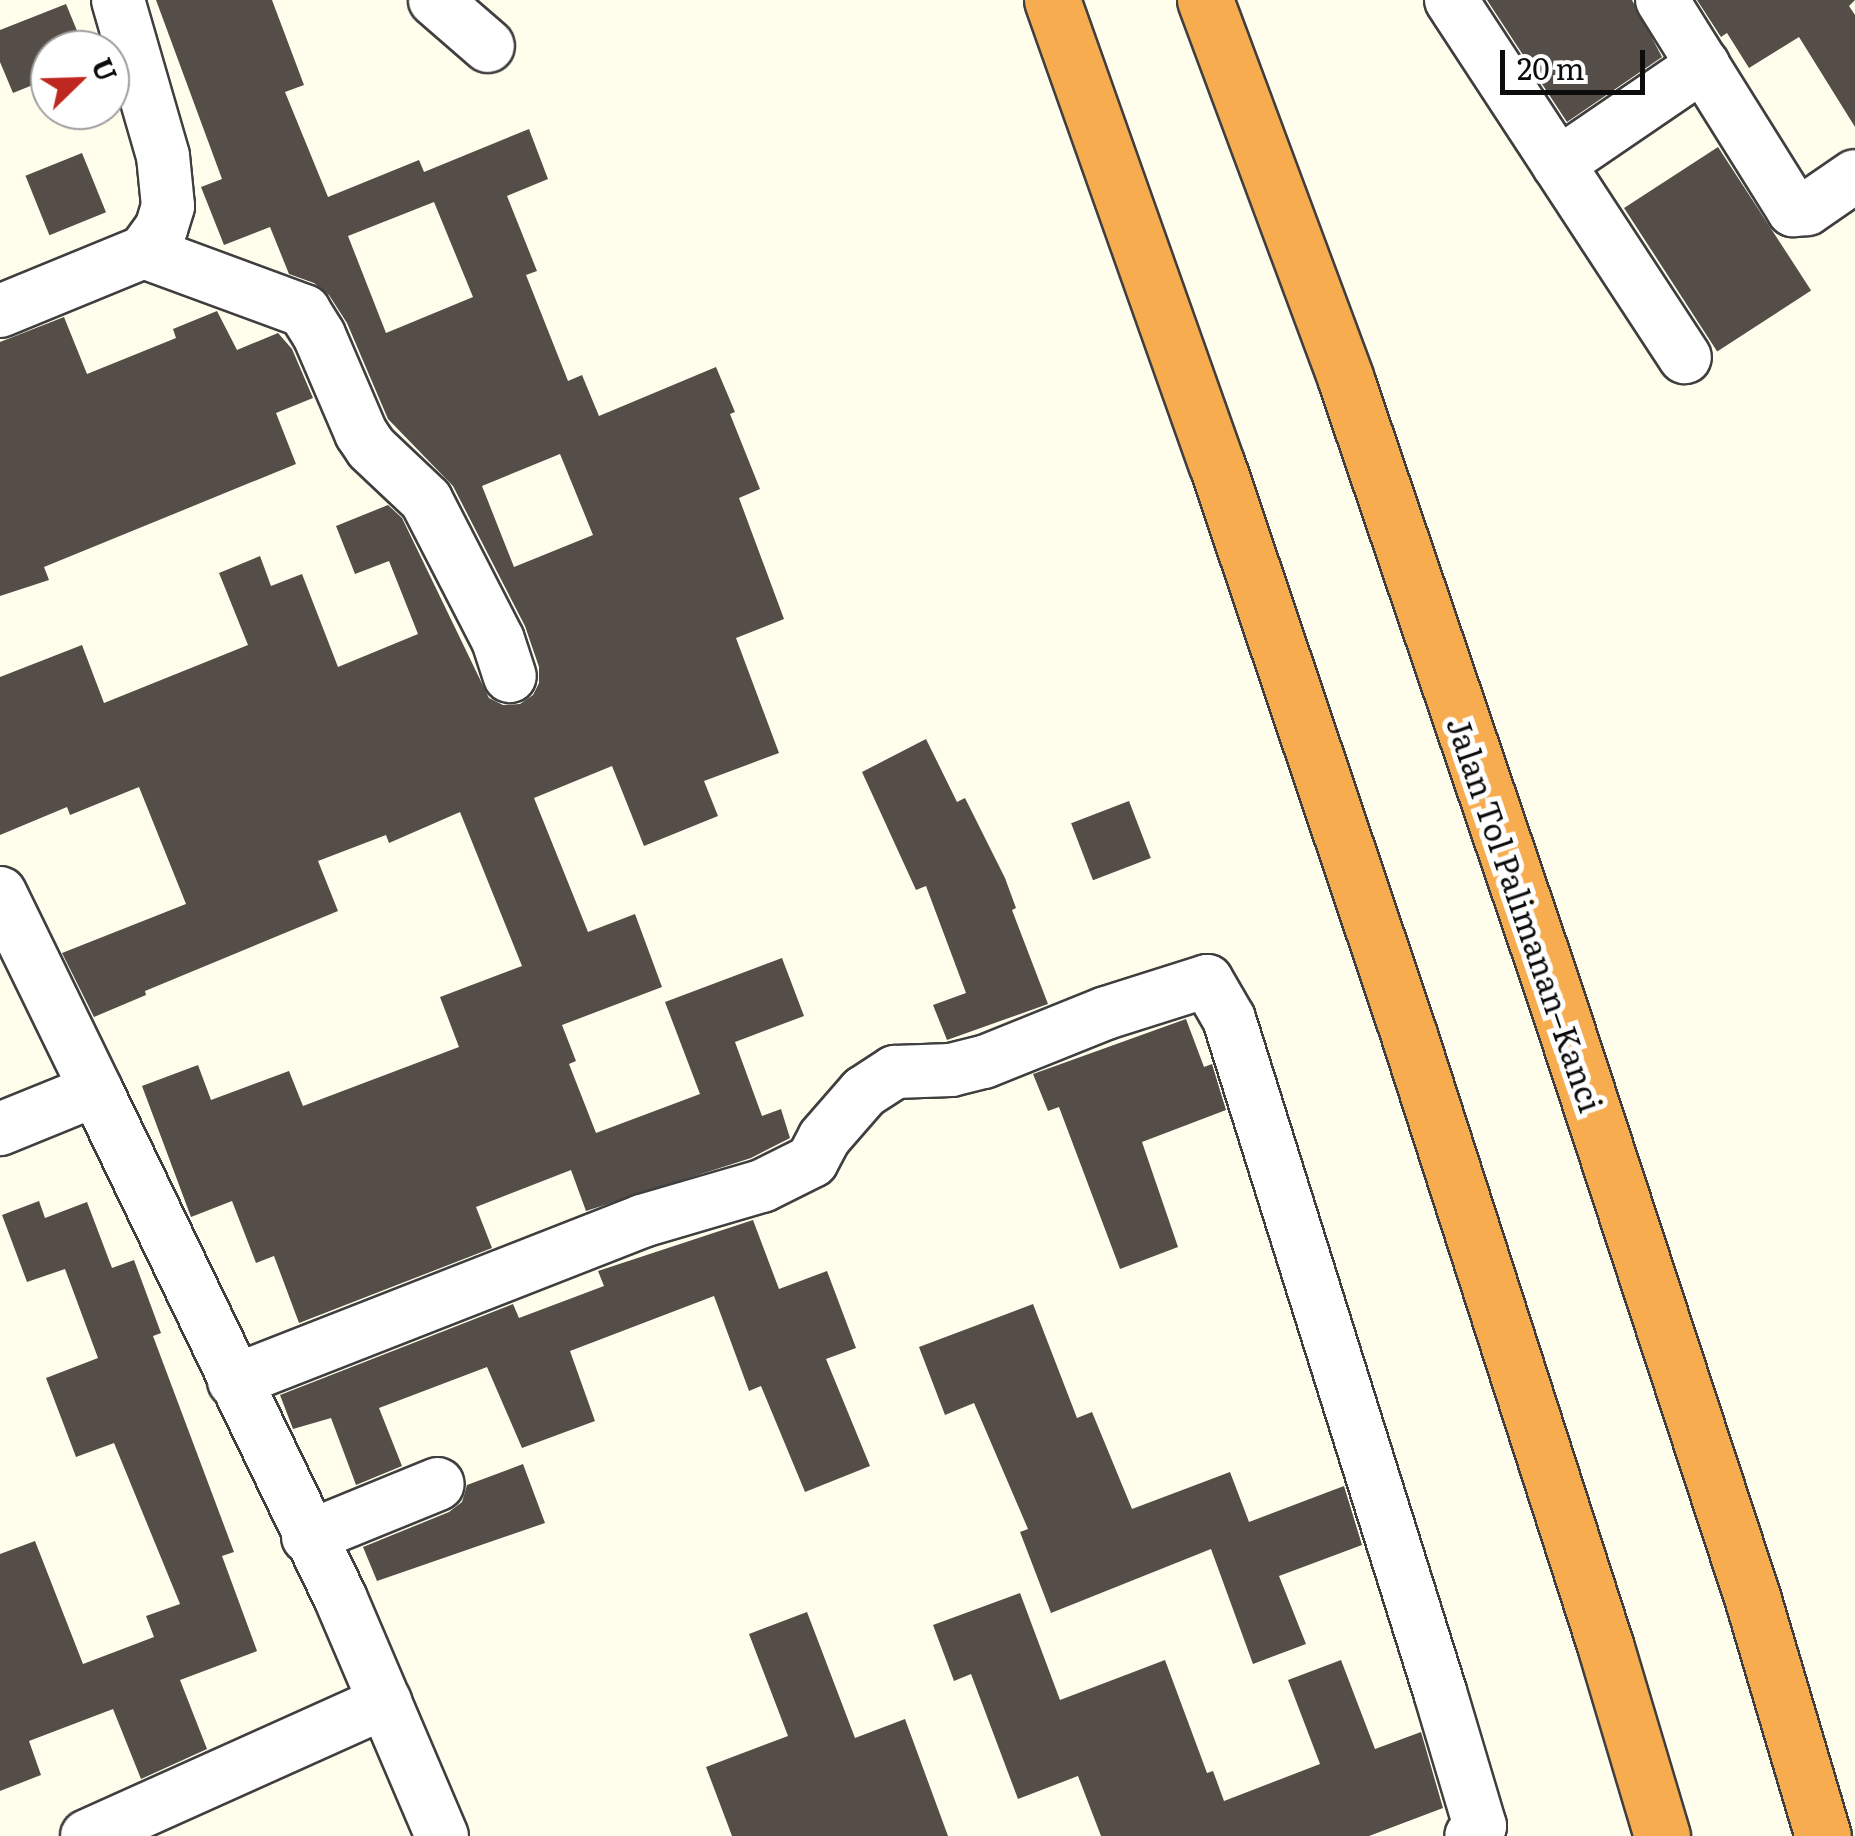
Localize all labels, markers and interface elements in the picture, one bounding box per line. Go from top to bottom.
north arrow [30,30,130,130]
scale bar [1505,30,1650,92]
text: 20 m [1517,45,1585,89]
text: U [82,51,129,87]
street label: Jalan Tol Palimanan–Kanci [1440,711,1612,1117]

